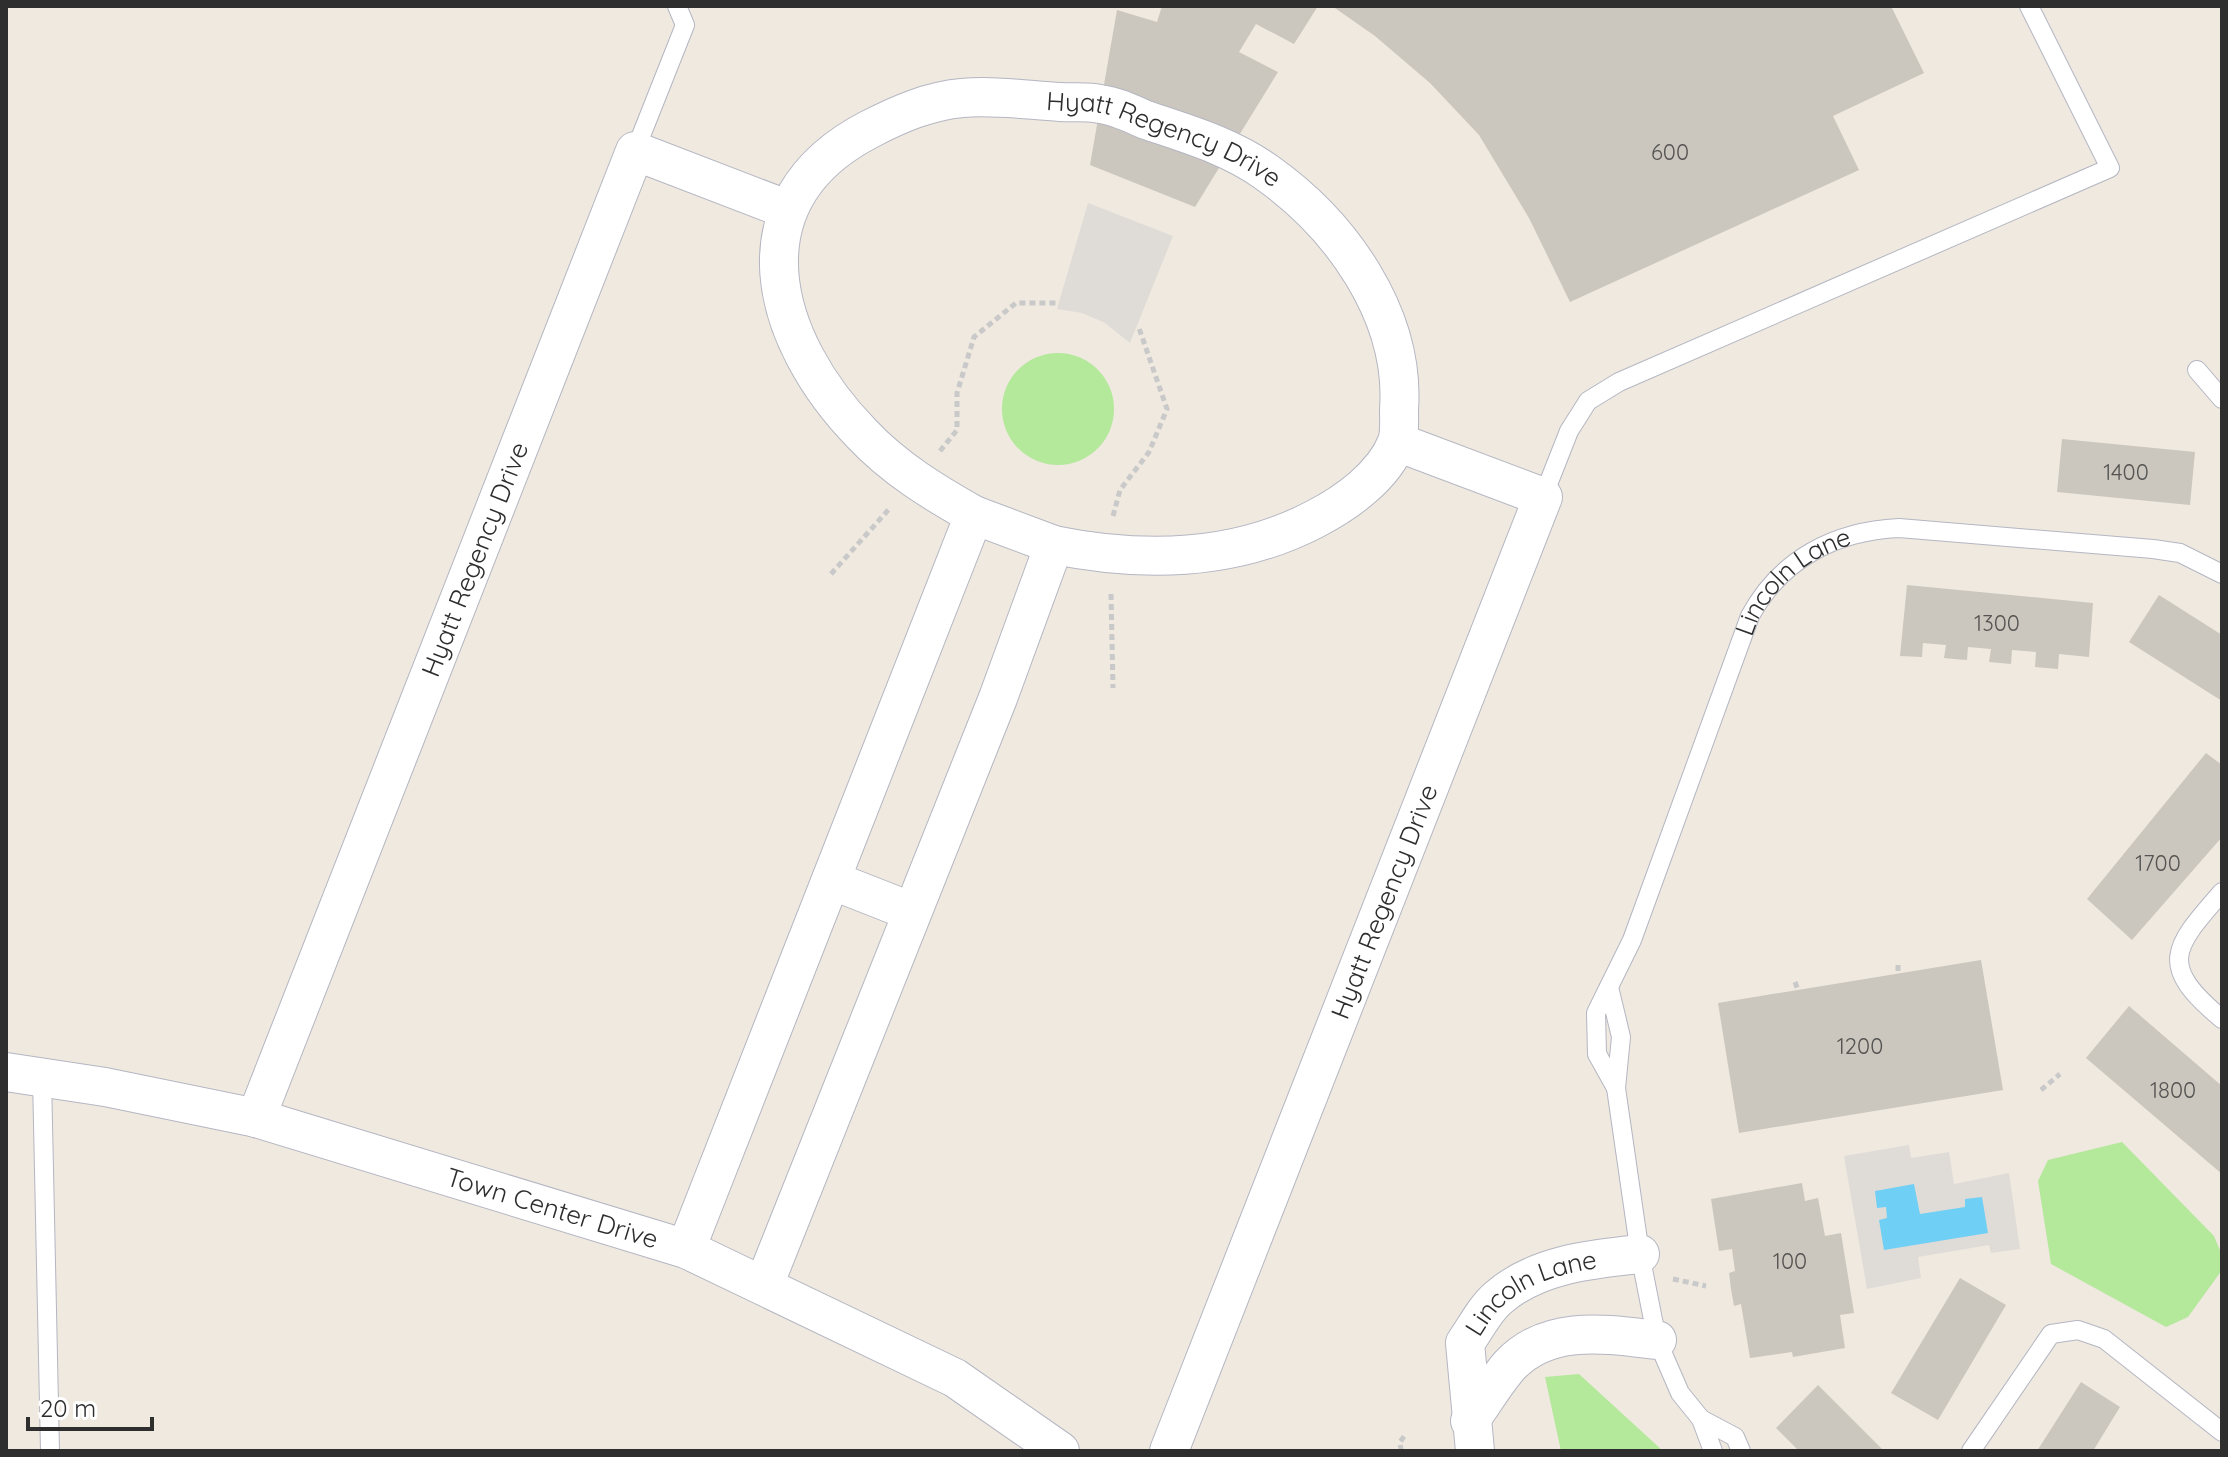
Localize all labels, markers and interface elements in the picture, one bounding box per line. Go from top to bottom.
street label: Hyatt Regency Drive [1045,84,1289,194]
house number: 600 [1651,138,1689,166]
street label: Hyatt Regency Drive [414,437,535,681]
house number: 1400 [2103,458,2149,486]
street label: Lincoln Lane [1727,520,1855,640]
house number: 1300 [1974,609,2020,637]
street label: Hyatt Regency Drive [1323,779,1445,1024]
house number: 1700 [2135,849,2181,877]
house number: 1200 [1837,1032,1883,1060]
house number: 1800 [2150,1076,2196,1104]
street label: Town Center Drive [442,1160,662,1256]
street label: Lincoln Lane [1457,1242,1599,1342]
house number: 100 [1773,1247,1807,1275]
scale bar [28,1381,152,1431]
text: 20 m [40,1393,96,1423]

